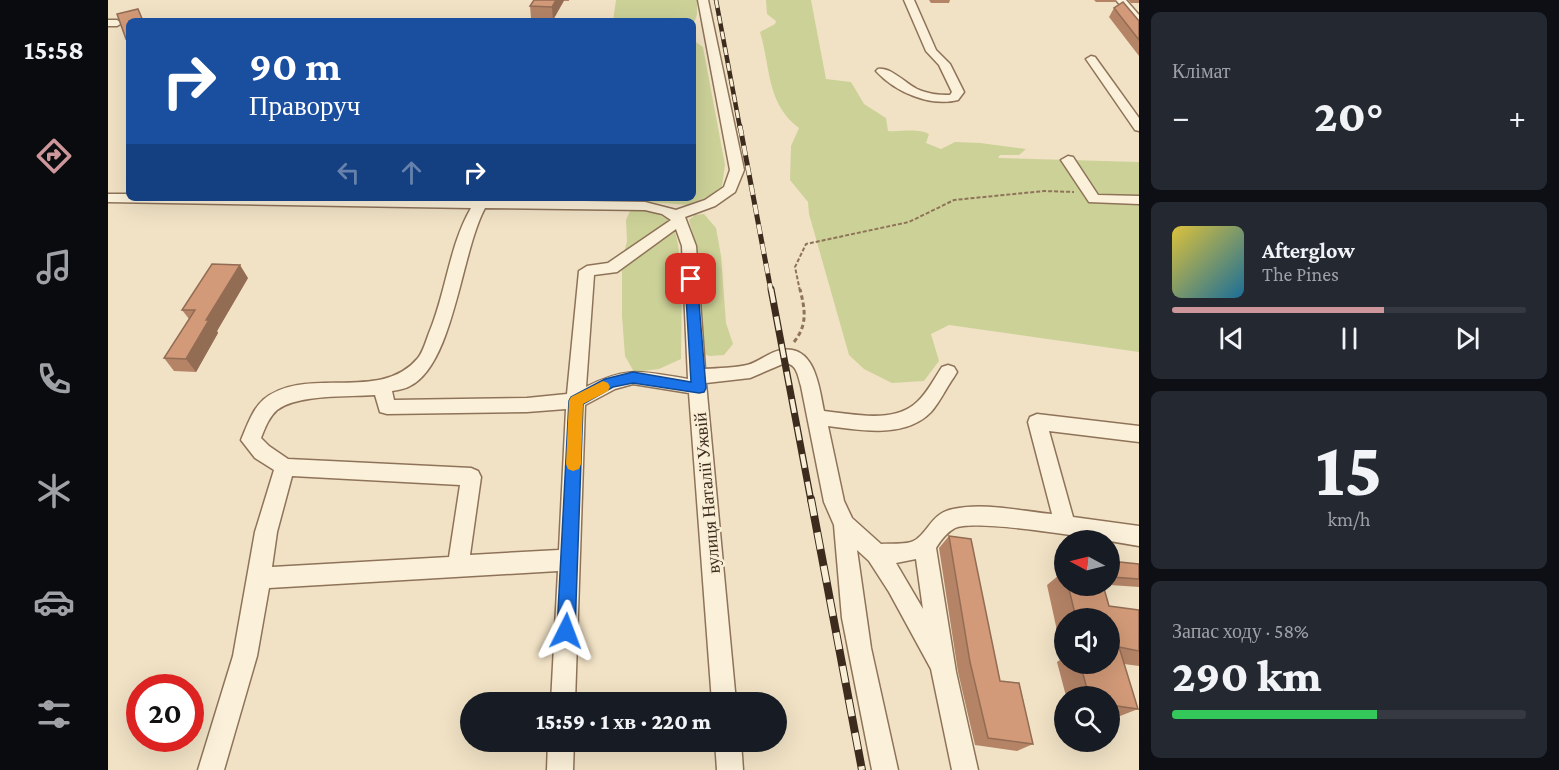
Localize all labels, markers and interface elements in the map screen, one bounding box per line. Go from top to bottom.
text: 15:58 [24,35,84,65]
icon: right [150,42,228,120]
text: 90 m [249,42,341,89]
text: Клімат [1172,60,1231,82]
text: Праворуч [249,91,360,121]
text: 20° [1314,91,1384,141]
text: − [1172,98,1189,135]
text: + [1509,98,1526,135]
icon: directions [33,135,75,177]
icon: left [332,156,365,189]
icon: ahead [395,156,428,189]
icon: right [458,156,491,189]
text: Afterglow [1262,238,1355,263]
icon: music [33,246,75,288]
pin [665,253,716,304]
icon: arrive [674,262,707,295]
text: The Pines [1262,263,1339,285]
icon: previous [1215,322,1248,355]
icon: pause [1333,322,1366,355]
icon: next [1451,322,1484,355]
icon: phone [33,358,75,400]
street label: вулиця Наталії Ужвій [690,411,724,574]
text: 15 [1315,425,1383,512]
icon: climate [33,470,75,512]
text: km/h [1327,508,1371,530]
north arrow [1054,530,1120,596]
map controls [1054,530,1120,752]
icon: car [33,581,75,623]
position arrow [534,599,598,663]
button: sound [1054,608,1120,674]
text: Запас ходу · 58% [1172,620,1309,642]
text: 290 km [1172,651,1322,701]
speed limit sign: 20 [126,674,204,752]
button: search [1054,686,1120,752]
icon: filters [33,693,75,735]
text: 15:59 · 1 хв · 220 m [536,709,711,734]

